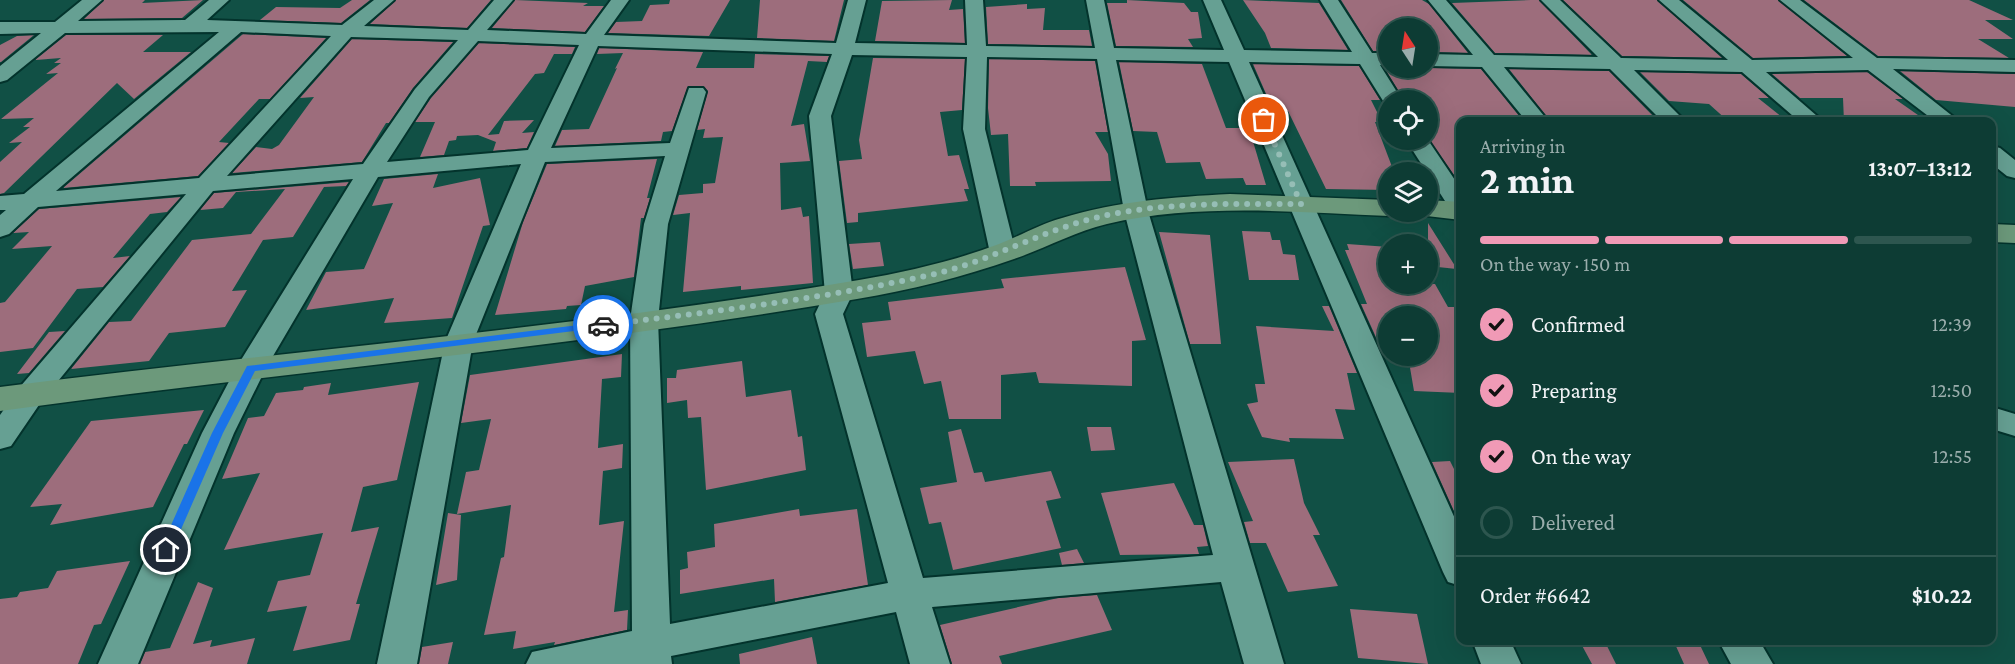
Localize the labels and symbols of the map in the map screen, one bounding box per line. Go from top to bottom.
north arrow [1378,18,1438,78]
pin [1238,94,1289,145]
courier [573,295,633,355]
pin [140,524,191,575]

